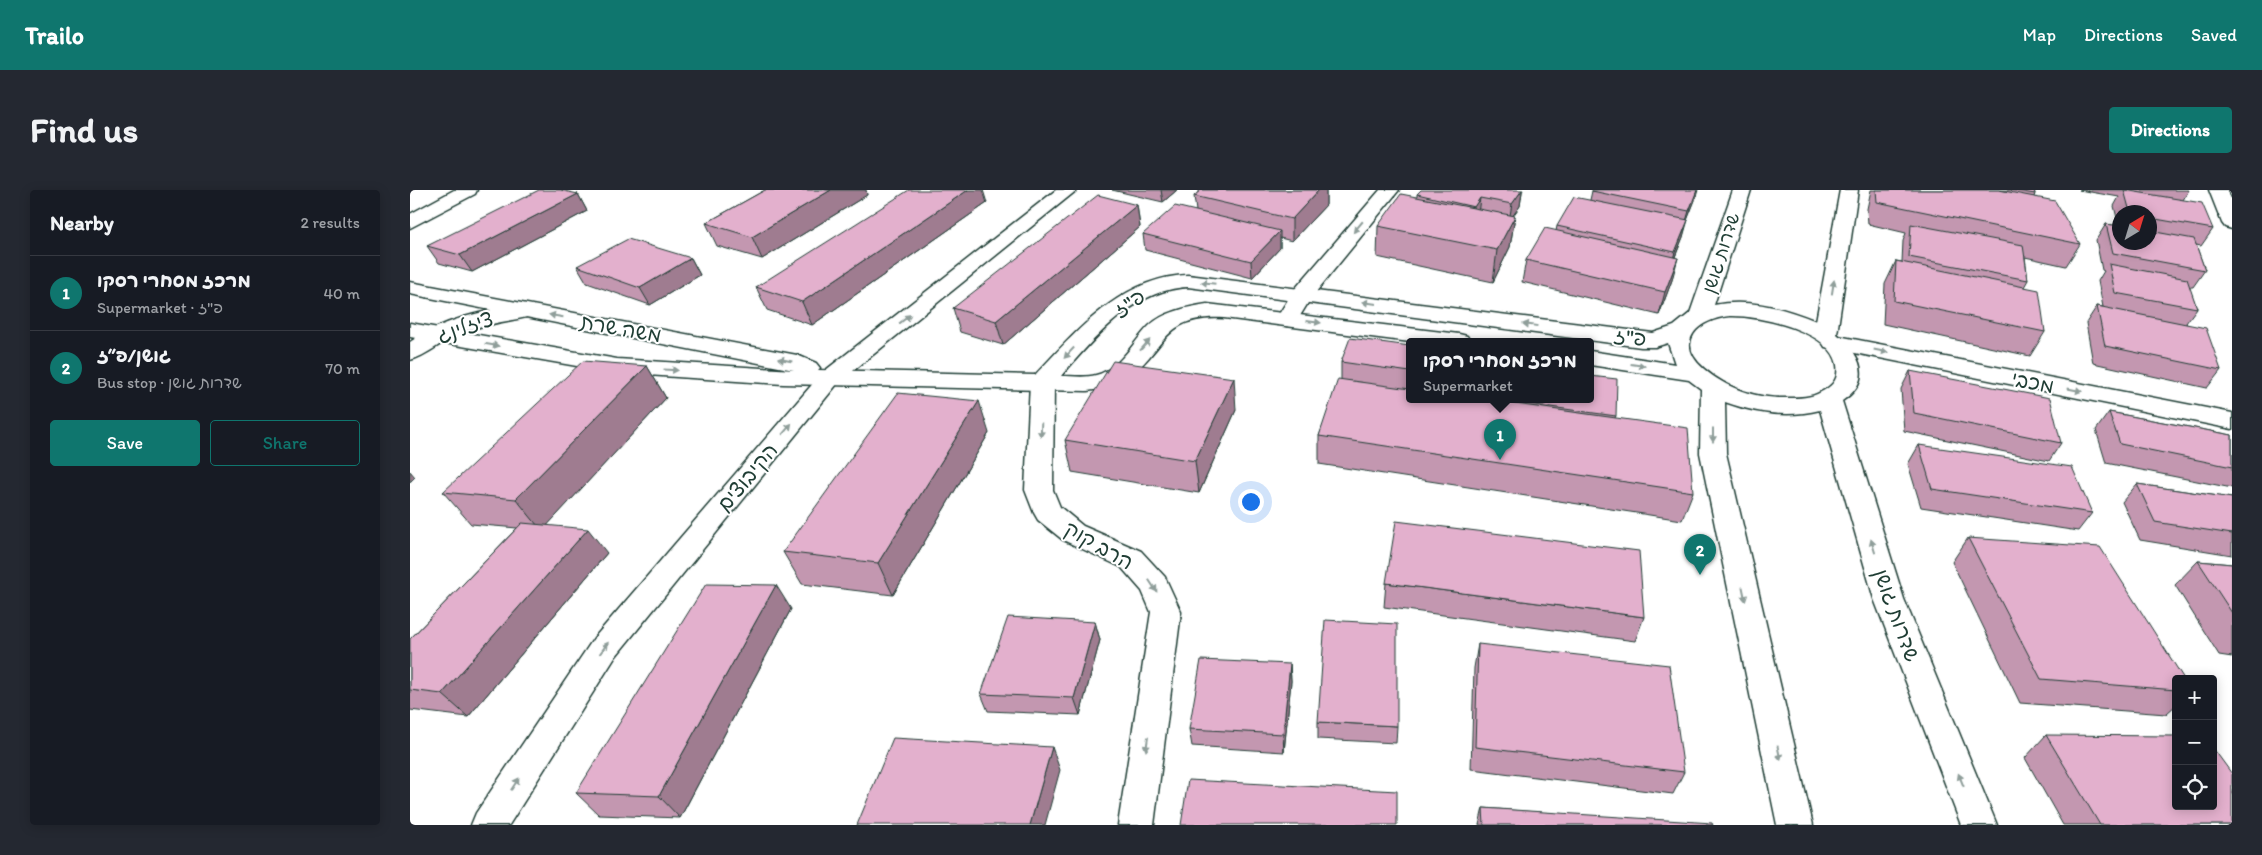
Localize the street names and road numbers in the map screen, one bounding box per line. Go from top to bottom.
street label: שדרות גושן [1698,210,1744,296]
street label: פ"ז [1108,283,1150,323]
street label: ציזלינג [434,306,496,348]
street label: משה שרת [578,308,664,347]
street label: פ"ז [1613,323,1647,351]
street label: מכבי [2010,366,2056,398]
street label: הקיבוצים [711,438,784,517]
street label: הרב קוק [1060,515,1138,576]
street label: שדרות גושן [1868,565,1925,665]

